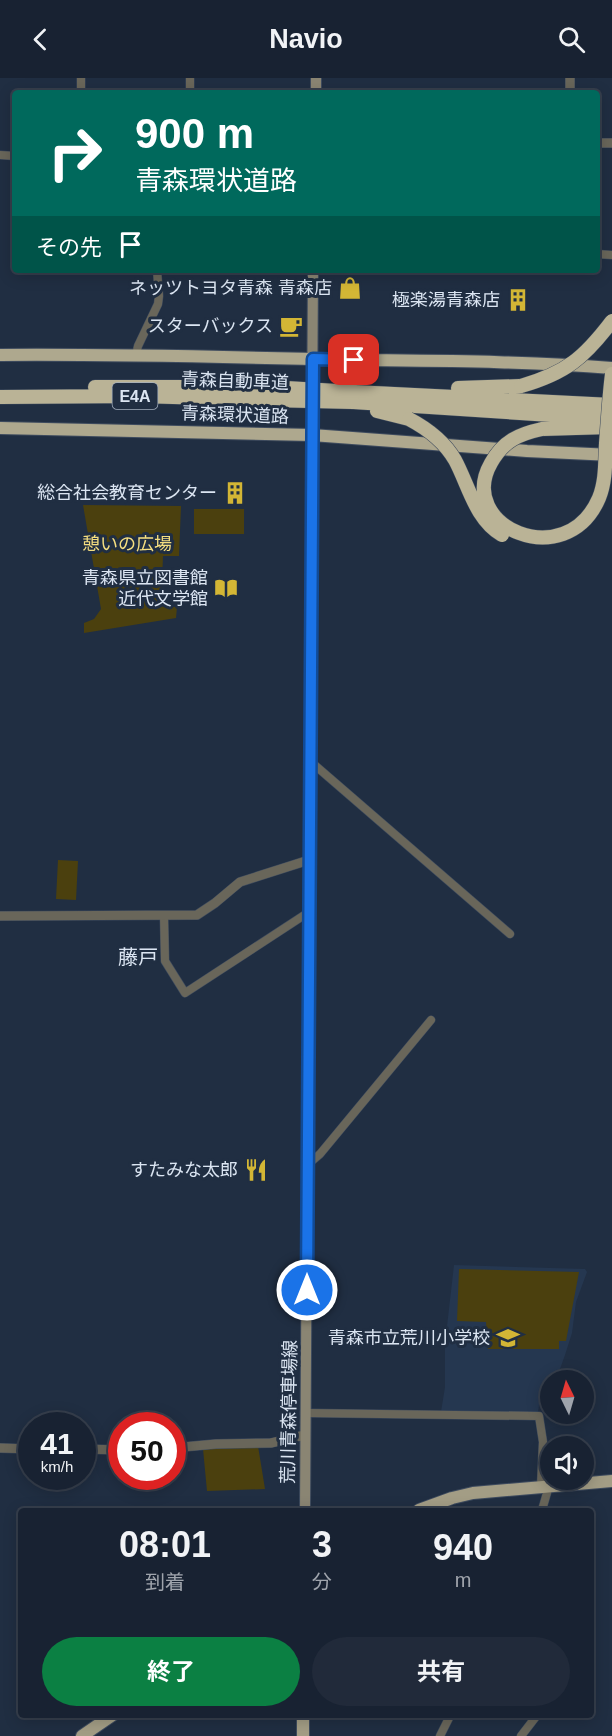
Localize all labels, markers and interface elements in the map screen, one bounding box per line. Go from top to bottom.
icon: back [24,23,57,56]
icon: search [555,23,588,56]
text: Navio [269,24,343,54]
text: 900 m [135,110,254,157]
icon: right [36,114,114,192]
text: 青森環状道路 [135,166,297,196]
icon: arrive [114,228,147,261]
text: その先 [36,235,102,260]
shop icon: ネッツトヨタ青森 青森店 [337,275,363,301]
place label: ネッツトヨタ青森 青森店 [129,278,332,298]
building icon: 極楽湯青森店 [505,287,531,313]
place label: 極楽湯青森店 [392,290,500,310]
cafe icon: スターバックス [278,313,304,339]
place label: スターバックス [148,316,273,336]
pin [328,334,379,385]
icon: arrive [337,343,370,376]
street label: 青森自動車道 [181,369,289,393]
road number: E4A [112,383,158,409]
street label: 青森環状道路 [181,403,289,427]
building icon: 総合社会教育センター [222,480,248,506]
place label: 総合社会教育センター [37,483,217,503]
park label: 憩いの広場 [82,534,172,554]
place label: 青森県立図書館 近代文学館 [82,568,208,609]
library icon: 青森県立図書館 近代文学館 [213,575,239,601]
district label: 藤戸 [118,946,158,968]
restaurant icon: すたみな太郎 [243,1157,269,1183]
place label: すたみな太郎 [130,1160,238,1180]
position arrow [275,1258,339,1322]
school or university icon: 青森市立荒川小学校 [495,1325,521,1351]
place label: 青森市立荒川小学校 [328,1328,490,1348]
street label: 荒川青森停車場線 [278,1340,300,1484]
north arrow [540,1370,594,1424]
map controls [540,1370,594,1490]
speed limit sign: 50 [108,1412,186,1490]
text: 41 [40,1427,74,1460]
button: sound [540,1436,594,1490]
text: km/h [41,1458,73,1475]
text: 08:01 [119,1524,211,1565]
text: 3 [312,1524,332,1565]
text: 940 [433,1527,493,1568]
text: m [455,1569,471,1591]
text: 到着 [145,1571,185,1593]
text: 分 [312,1571,332,1593]
button: 終了 [42,1637,300,1706]
button: 共有 [312,1637,570,1706]

